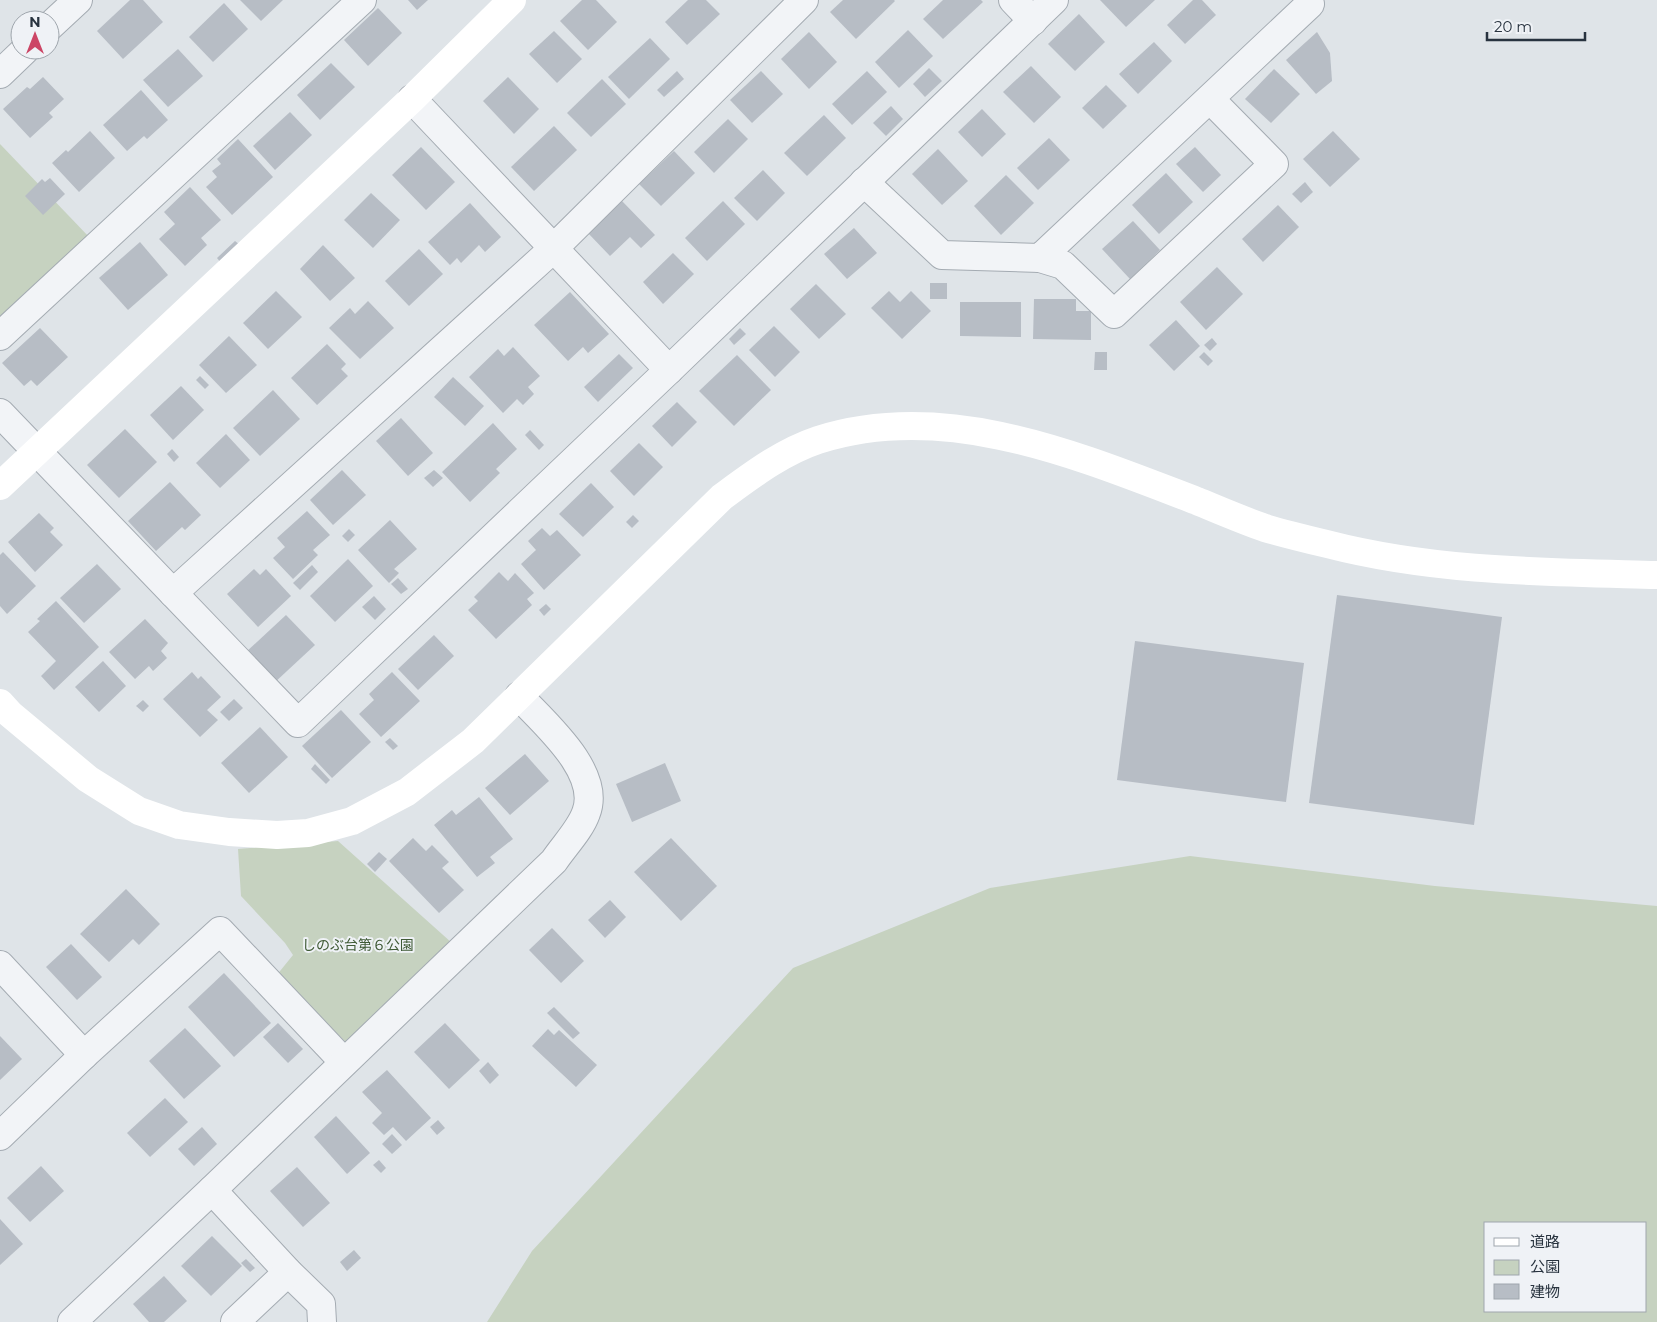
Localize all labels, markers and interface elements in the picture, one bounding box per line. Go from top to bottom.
north arrow [10,10,60,60]
scale bar [1487,10,1584,42]
text: N [29,13,41,31]
text: 20 m [1494,17,1532,36]
park label: しのぶ台第６公園 [302,936,414,954]
legend [1484,1222,1647,1312]
text: 道路 [1530,1232,1560,1251]
text: 公園 [1530,1257,1560,1276]
text: 建物 [1530,1282,1560,1301]

